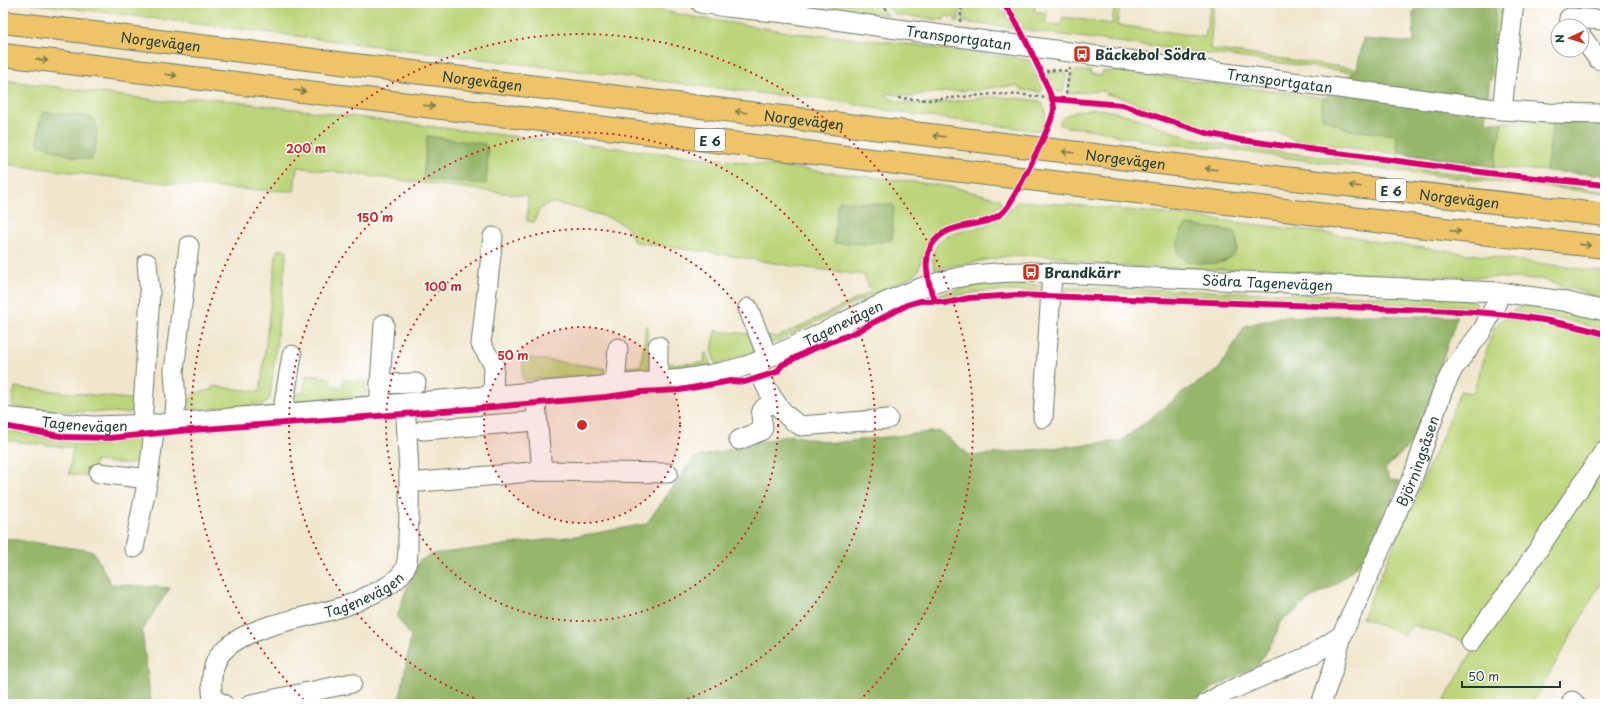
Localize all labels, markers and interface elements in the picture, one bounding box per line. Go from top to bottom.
north arrow [1550,18,1590,58]
street label: Transportgatan [905,20,1013,55]
street label: Norgevägen [120,26,202,57]
text: N [1551,34,1568,44]
bus stop icon: Bäckebol Södra [1072,44,1092,64]
place label: Bäckebol Södra [1095,44,1207,65]
one-way arrow [35,56,48,64]
street label: Transportgatan [1226,63,1334,98]
street label: Norgevägen [441,65,524,96]
one-way arrow [164,71,177,79]
one-way arrow [293,87,306,95]
one-way arrow [422,102,435,110]
street label: Norgevägen [763,104,845,135]
one-way arrow [735,108,748,116]
road number: E 6 [695,129,725,151]
one-way arrow [933,132,946,140]
text: 200 m [286,139,326,157]
street label: Norgevägen [1085,144,1167,174]
one-way arrow [1062,148,1075,156]
one-way arrow [1205,165,1218,173]
road number: E 6 [1376,179,1406,201]
one-way arrow [1349,182,1362,190]
street label: Norgevägen [1418,183,1500,213]
text: 150 m [357,208,393,226]
one-way arrow [1448,227,1461,235]
one-way arrow [1578,241,1591,249]
bus stop icon: Brandkärr [1021,262,1041,282]
place label: Brandkärr [1044,262,1122,283]
street label: Södra Tagenevägen [1201,269,1333,295]
text: 100 m [424,277,462,295]
street label: Tagenevägen [800,294,886,351]
text: 50 m [497,346,529,364]
street label: Tagenevägen [41,410,128,437]
street label: Björningsåsen [1390,413,1444,510]
centre of rings [575,418,589,432]
street label: Tagenevägen [322,567,408,622]
scale bar [1462,663,1560,689]
text: 50 m [1468,667,1499,685]

